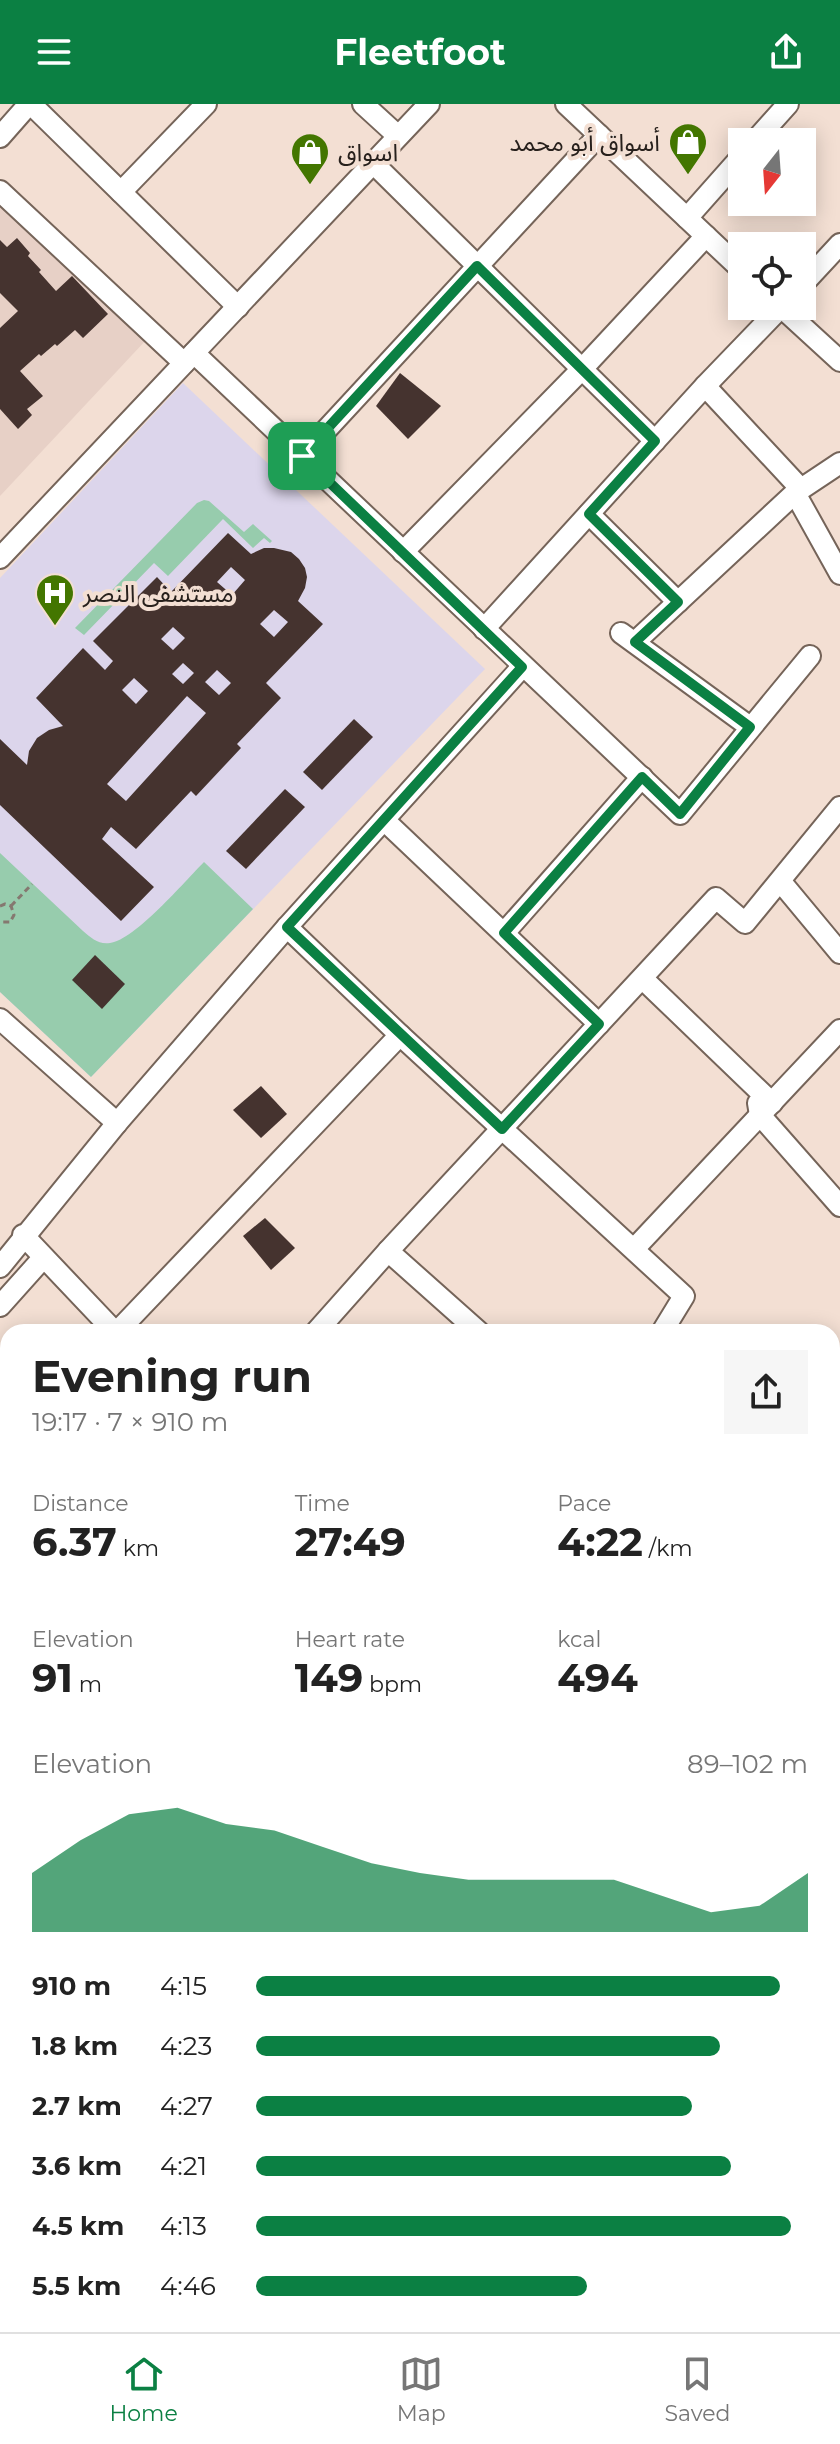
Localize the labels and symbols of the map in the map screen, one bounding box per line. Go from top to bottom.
shop icon: أسواق أبو محمد [667,121,709,176]
place label: أسواق أبو محمد [509,126,660,157]
north arrow [728,128,816,216]
shop icon: اسواق [289,131,331,186]
place label: اسواق [338,138,398,167]
pin [268,422,336,490]
hospital icon: مستشفى النصر [34,572,76,627]
place label: مستشفى النصر [82,579,234,608]

